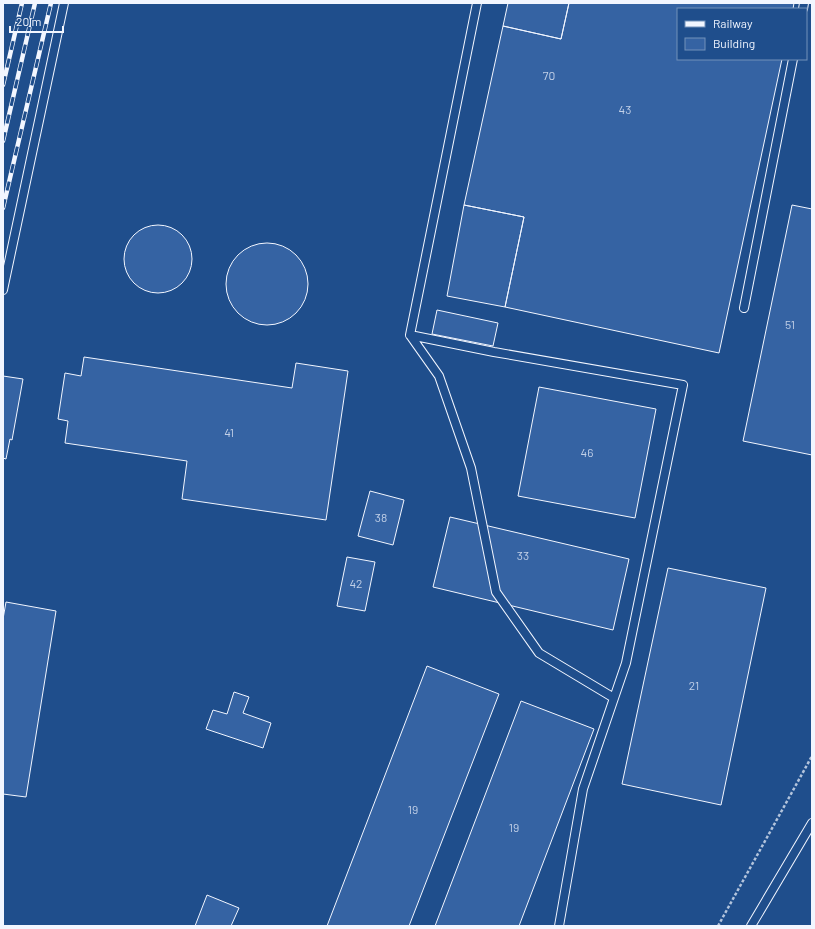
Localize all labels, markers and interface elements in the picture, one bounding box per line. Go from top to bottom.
scale bar [10,8,63,34]
legend [677,8,807,60]
text: 20 m [16,14,42,28]
text: Railway [713,16,753,30]
text: Building [713,36,755,50]
house number: 70 [543,68,555,82]
house number: 43 [619,102,631,116]
house number: 51 [785,317,795,331]
house number: 41 [224,425,234,439]
house number: 46 [581,445,593,459]
house number: 38 [375,510,387,524]
house number: 33 [517,548,529,562]
house number: 42 [349,576,363,590]
house number: 21 [689,678,699,692]
house number: 19 [408,802,418,816]
house number: 19 [509,820,519,834]

